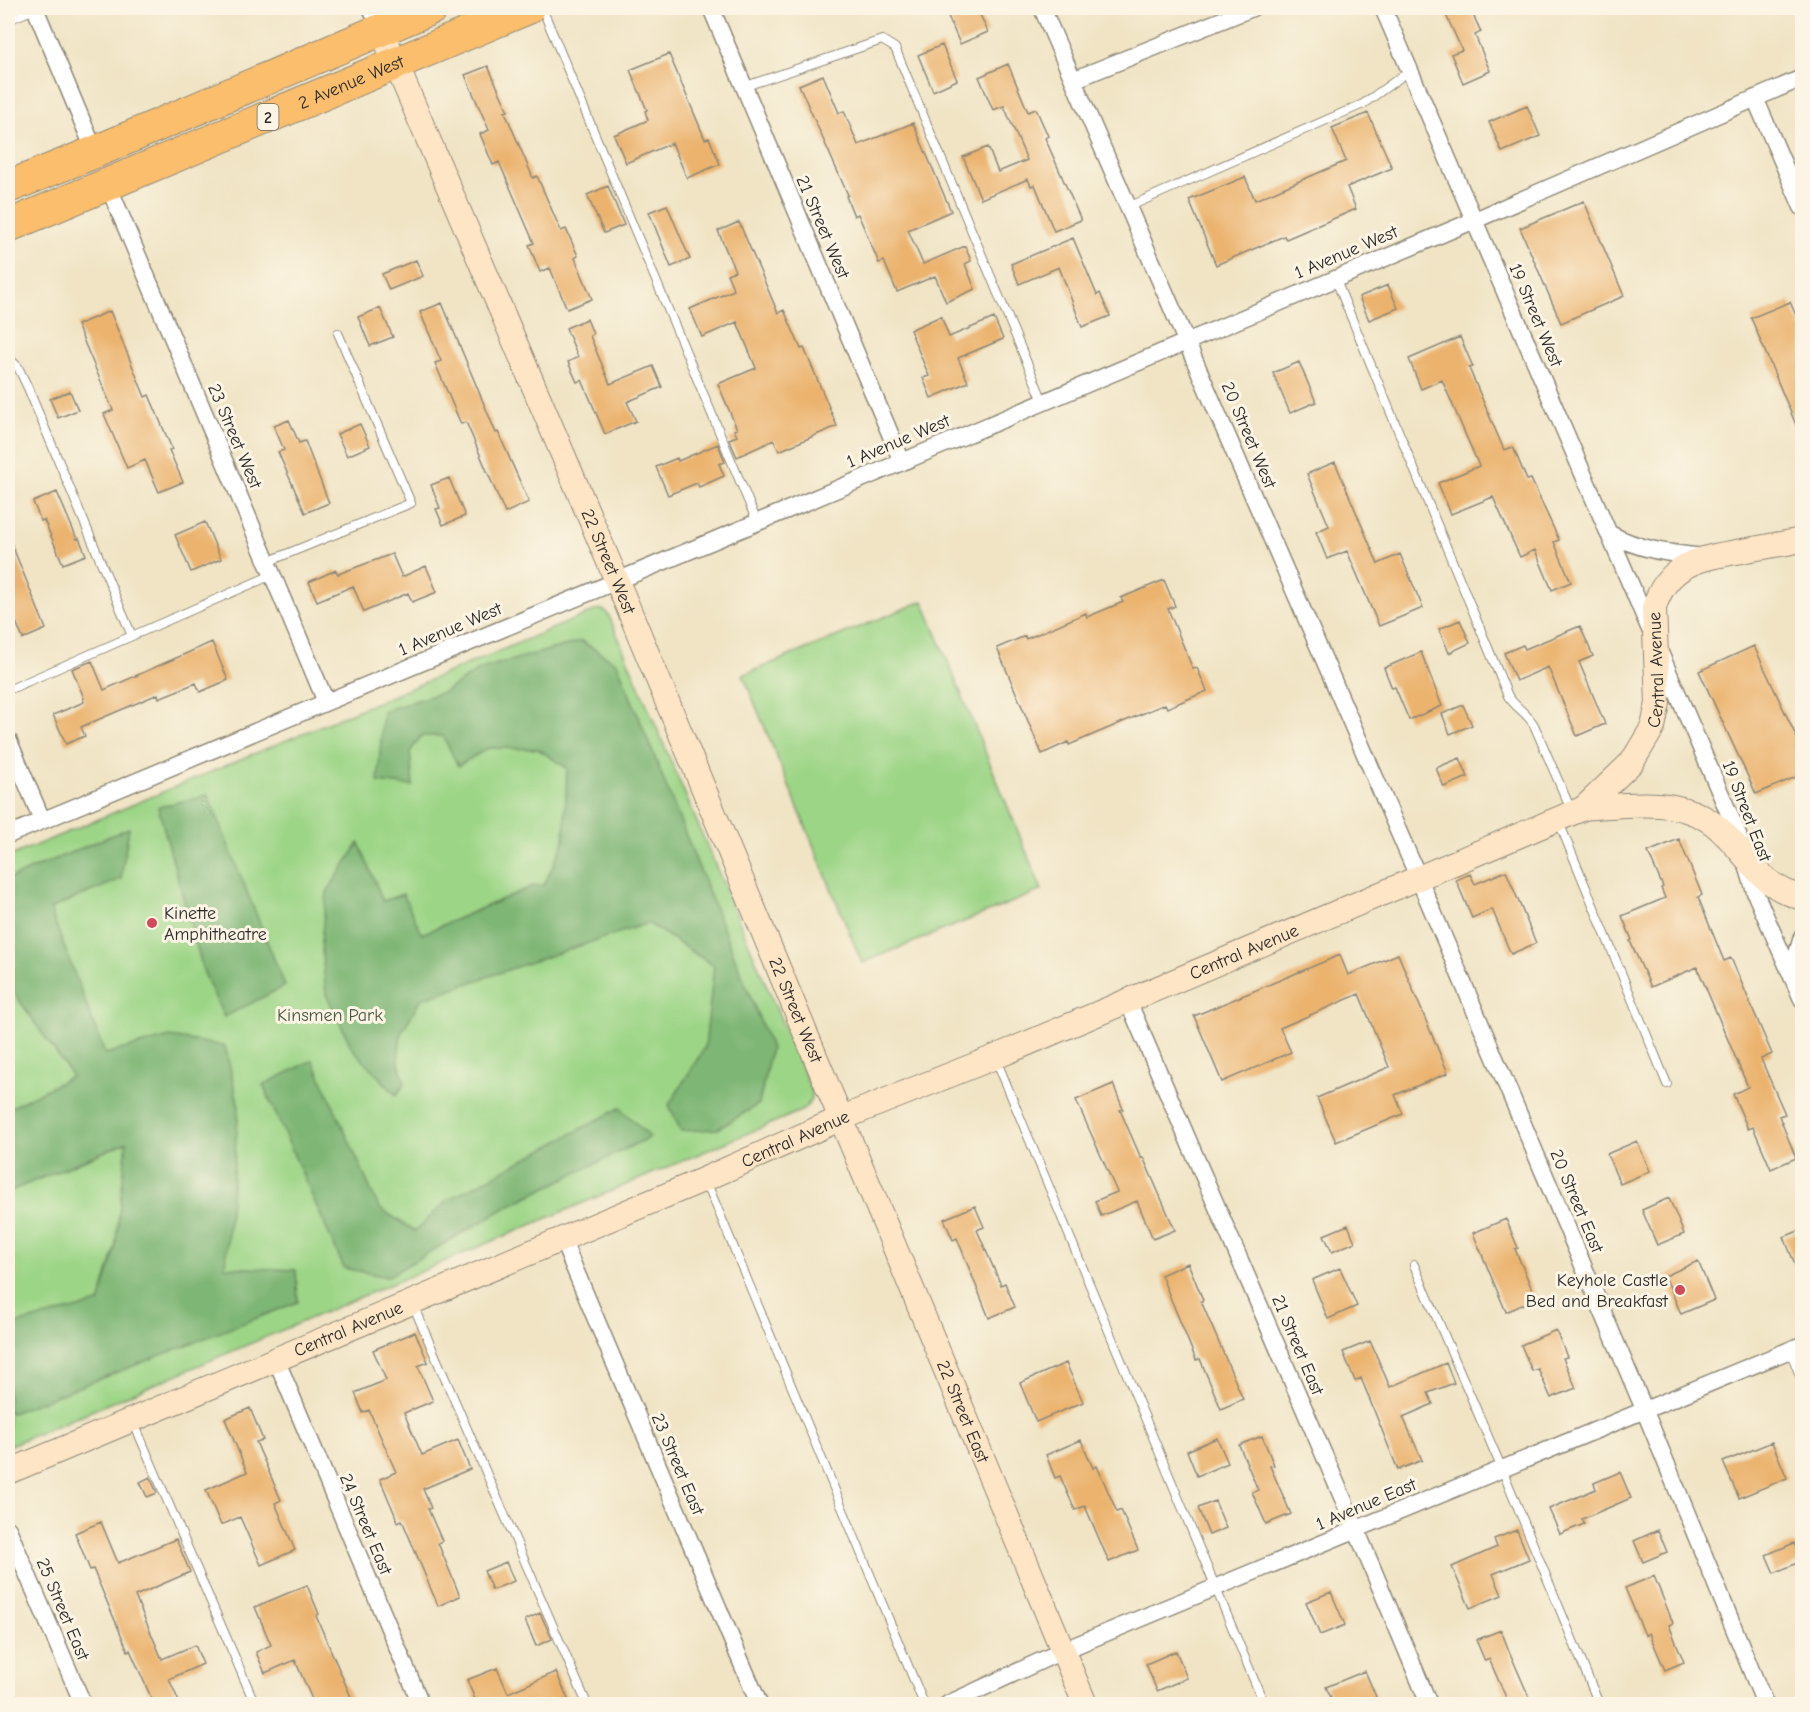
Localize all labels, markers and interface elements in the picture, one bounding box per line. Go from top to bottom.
street label: 2 Avenue West [295,51,408,114]
road number: 2 [258,104,278,130]
street label: 21 Street West [791,173,854,283]
street label: 1 Avenue West [1291,221,1402,284]
street label: 19 Street West [1504,261,1567,371]
street label: 20 Street West [1217,379,1281,492]
street label: 23 Street West [203,381,266,492]
street label: 1 Avenue West [843,410,954,473]
street label: 22 Street West [576,506,640,618]
street label: 1 Avenue West [395,598,506,661]
street label: Central Avenue [1643,612,1670,730]
street label: 19 Street East [1718,758,1776,865]
place label: Kinette Amphitheatre [164,903,267,945]
marker: Kinette Amphitheatre [145,916,159,930]
street label: Central Avenue [1187,920,1302,985]
street label: 22 Street West [764,954,827,1067]
park label: Kinsmen Park [277,1005,383,1026]
street label: Central Avenue [738,1106,853,1172]
street label: 20 Street East [1545,1146,1608,1257]
place label: Keyhole Castle Bed and Breakfast [1526,1270,1669,1312]
marker: Keyhole Castle Bed and Breakfast [1673,1283,1687,1297]
street label: 21 Street East [1267,1292,1328,1399]
street label: Central Avenue [291,1297,406,1362]
street label: 22 Street East [932,1357,994,1467]
street label: 23 Street East [647,1410,709,1519]
street label: 24 Street East [335,1470,397,1579]
street label: 1 Avenue East [1313,1474,1420,1535]
street label: 25 Street East [32,1555,94,1664]

